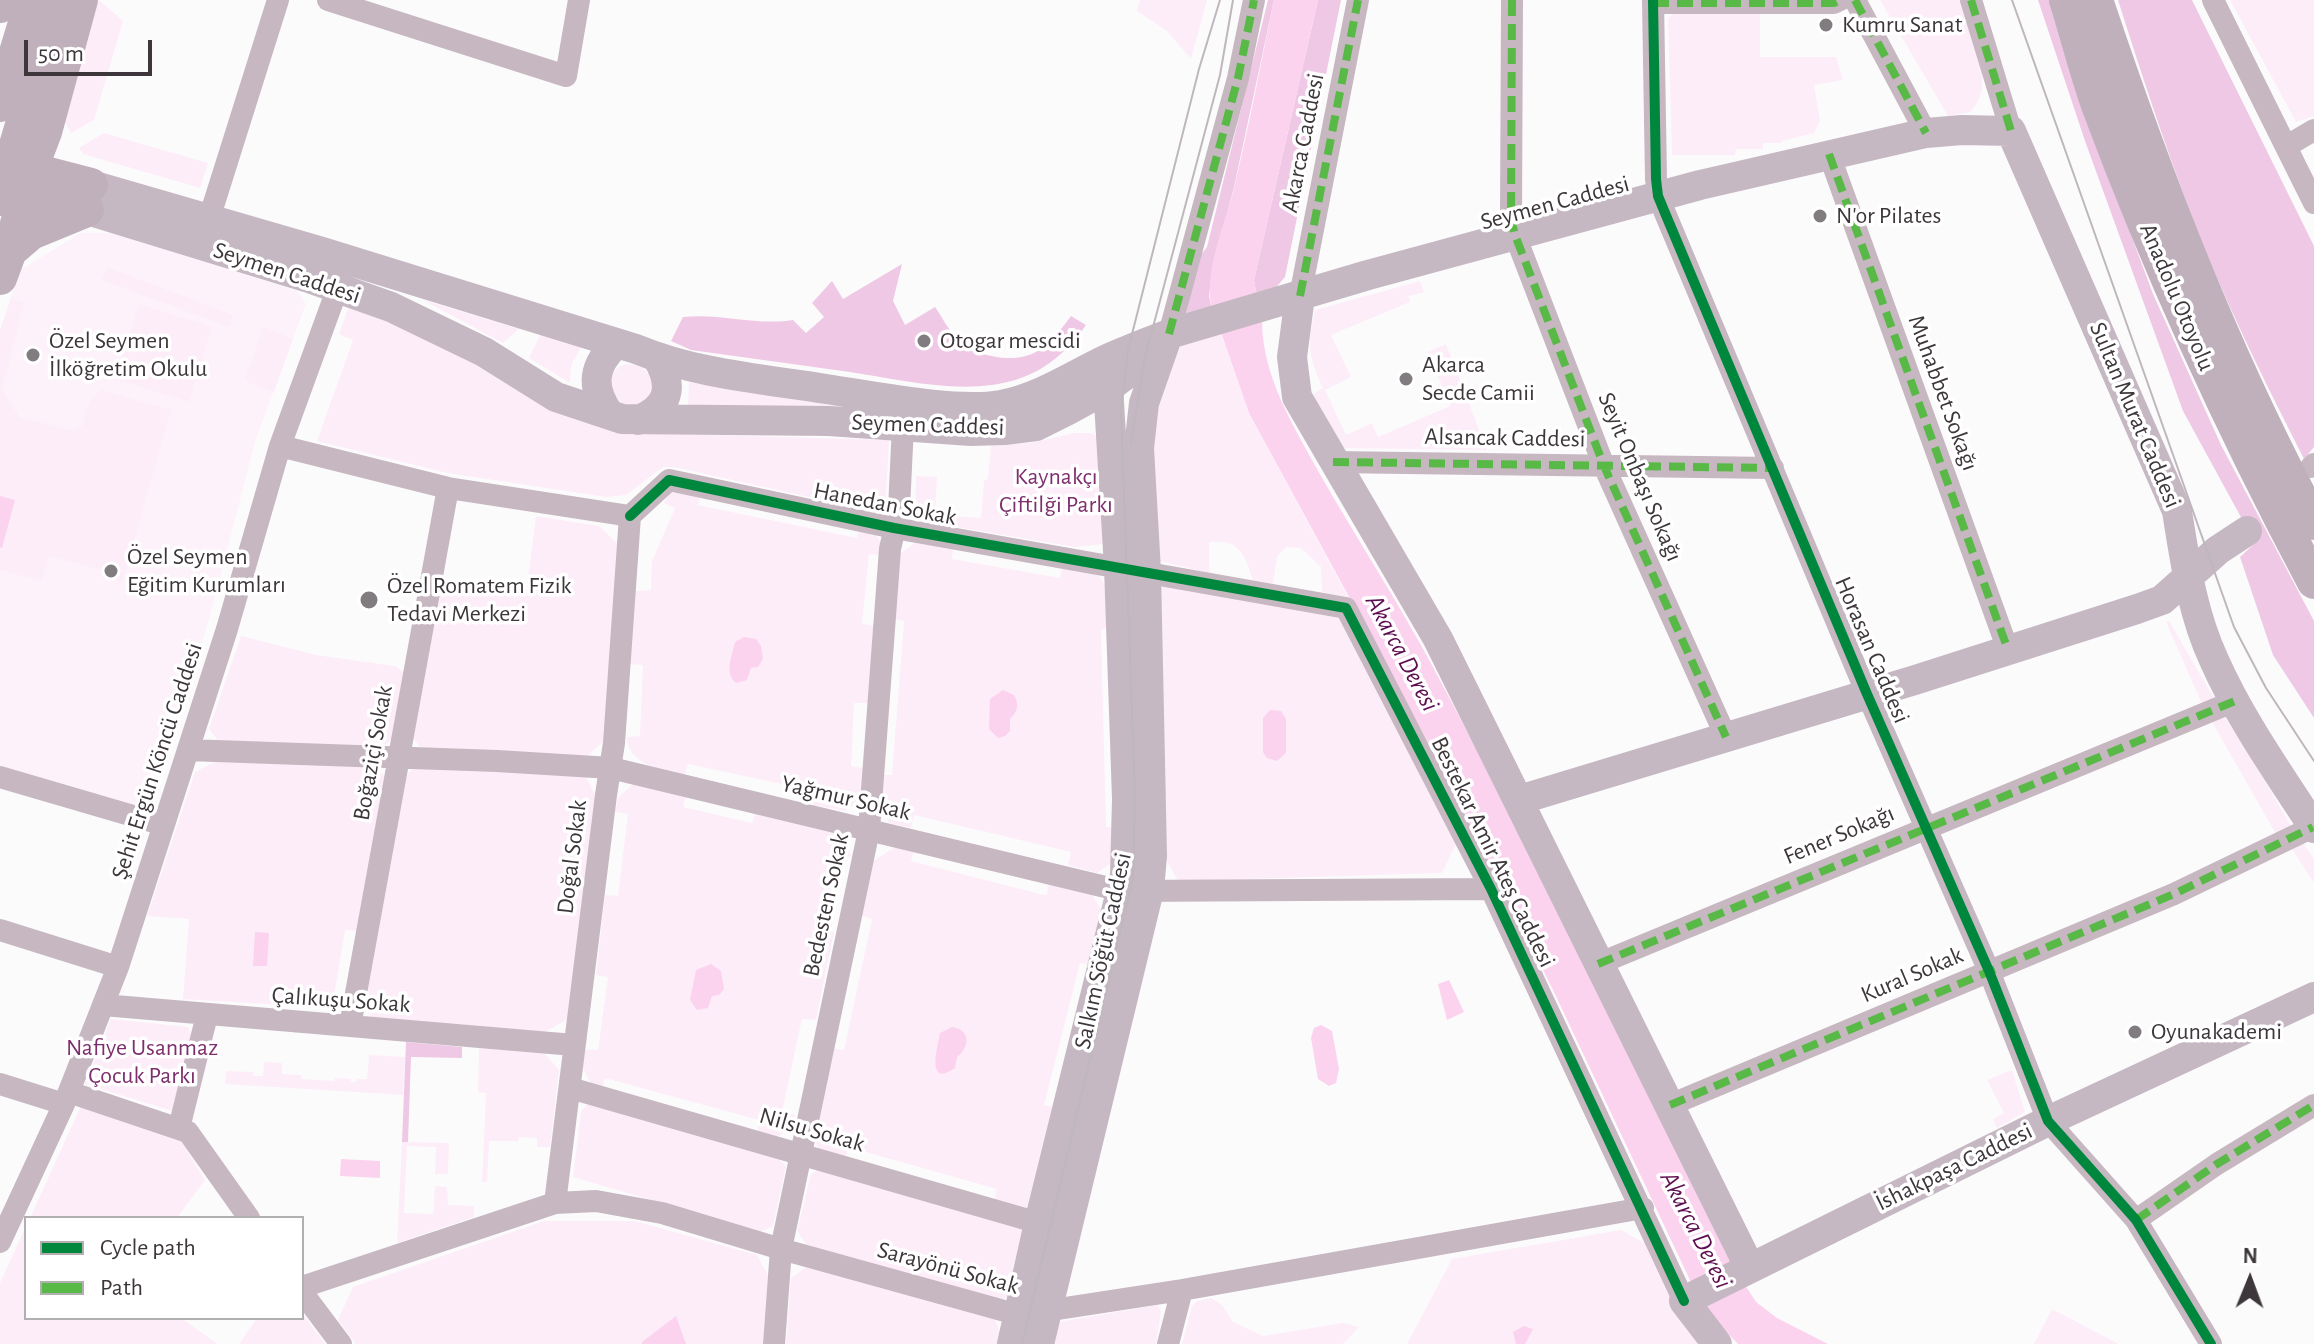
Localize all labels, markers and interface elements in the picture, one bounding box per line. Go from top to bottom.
place label: Kumru Sanat [1842,11,1962,39]
marker: Kumru Sanat [1817,16,1835,34]
scale bar [28,24,156,74]
text: 50 m [38,42,84,66]
street label: Akarca Caddesi [1275,71,1331,215]
street label: Seymen Caddesi [1477,169,1633,237]
place label: N'or Pilates [1836,202,1941,230]
marker: N'or Pilates [1811,207,1829,225]
street label: Anadolu Otoyolu [2133,219,2221,375]
street label: Seymen Caddesi [210,236,364,310]
street label: Muhabbet Sokağı [1902,311,1984,475]
street label: Sultan Murat Caddesi [2083,318,2187,512]
place label: Özel Seymen İlköğretim Okulu [49,327,207,383]
place label: Otogar mescidi [940,327,1081,355]
marker: Otogar mescidi [915,332,933,350]
marker: Özel Seymen İlköğretim Okulu [24,346,42,364]
place label: Akarca Secde Camii [1422,351,1535,407]
marker: Akarca Secde Camii [1397,370,1415,388]
street label: Seyit Onbaşı Sokağı [1591,388,1689,566]
street label: Seymen Caddesi [851,408,1005,442]
street label: Alsancak Caddesi [1424,422,1586,454]
park label: Kaynakçı Çiftilği Parkı [999,463,1113,519]
street label: Hanedan Sokak [811,476,959,532]
place label: Özel Seymen Eğitim Kurumları [127,543,286,599]
marker: Özel Seymen Eğitim Kurumları [102,562,120,580]
place label: Özel Romatem Fizik Tedavi Merkezi [387,572,571,628]
street label: Horasan Caddesi [1828,572,1916,728]
marker: Özel Romatem Fizik Tedavi Merkezi [358,589,380,611]
water label: Akarca Deresi [1358,589,1446,717]
street label: Şehit Ergün Köncü Caddesi [105,639,209,883]
street label: Boğaziçi Sokak [347,683,399,823]
street label: Bestekar Amir Ateş Caddesi [1425,732,1561,972]
street label: Yağmur Sokak [778,769,914,827]
street label: Doğal Sokak [551,798,593,916]
street label: Fener Sokağı [1779,799,1899,871]
street label: Bedesten Sokak [797,831,855,979]
street label: Salkım Söğüt Caddesi [1068,850,1138,1052]
street label: Kural Sokak [1857,941,1967,1009]
street label: Çalıkuşu Sokak [271,981,411,1019]
place label: Oyunakademi [2151,1018,2282,1046]
marker: Oyunakademi [2126,1023,2144,1041]
park label: Nafiye Usanmaz Çocuk Parkı [66,1034,218,1090]
street label: Nilsu Sokak [756,1101,868,1159]
street label: İshakpaşa Caddesi [1871,1117,2037,1217]
water label: Akarca Deresi [1653,1166,1739,1294]
legend [24,1216,304,1320]
street label: Sarayönü Sokak [874,1235,1022,1301]
text: Cycle path [100,1236,196,1260]
north arrow [2210,1240,2290,1320]
text: N [2243,1245,2258,1267]
text: Path [100,1276,143,1300]

